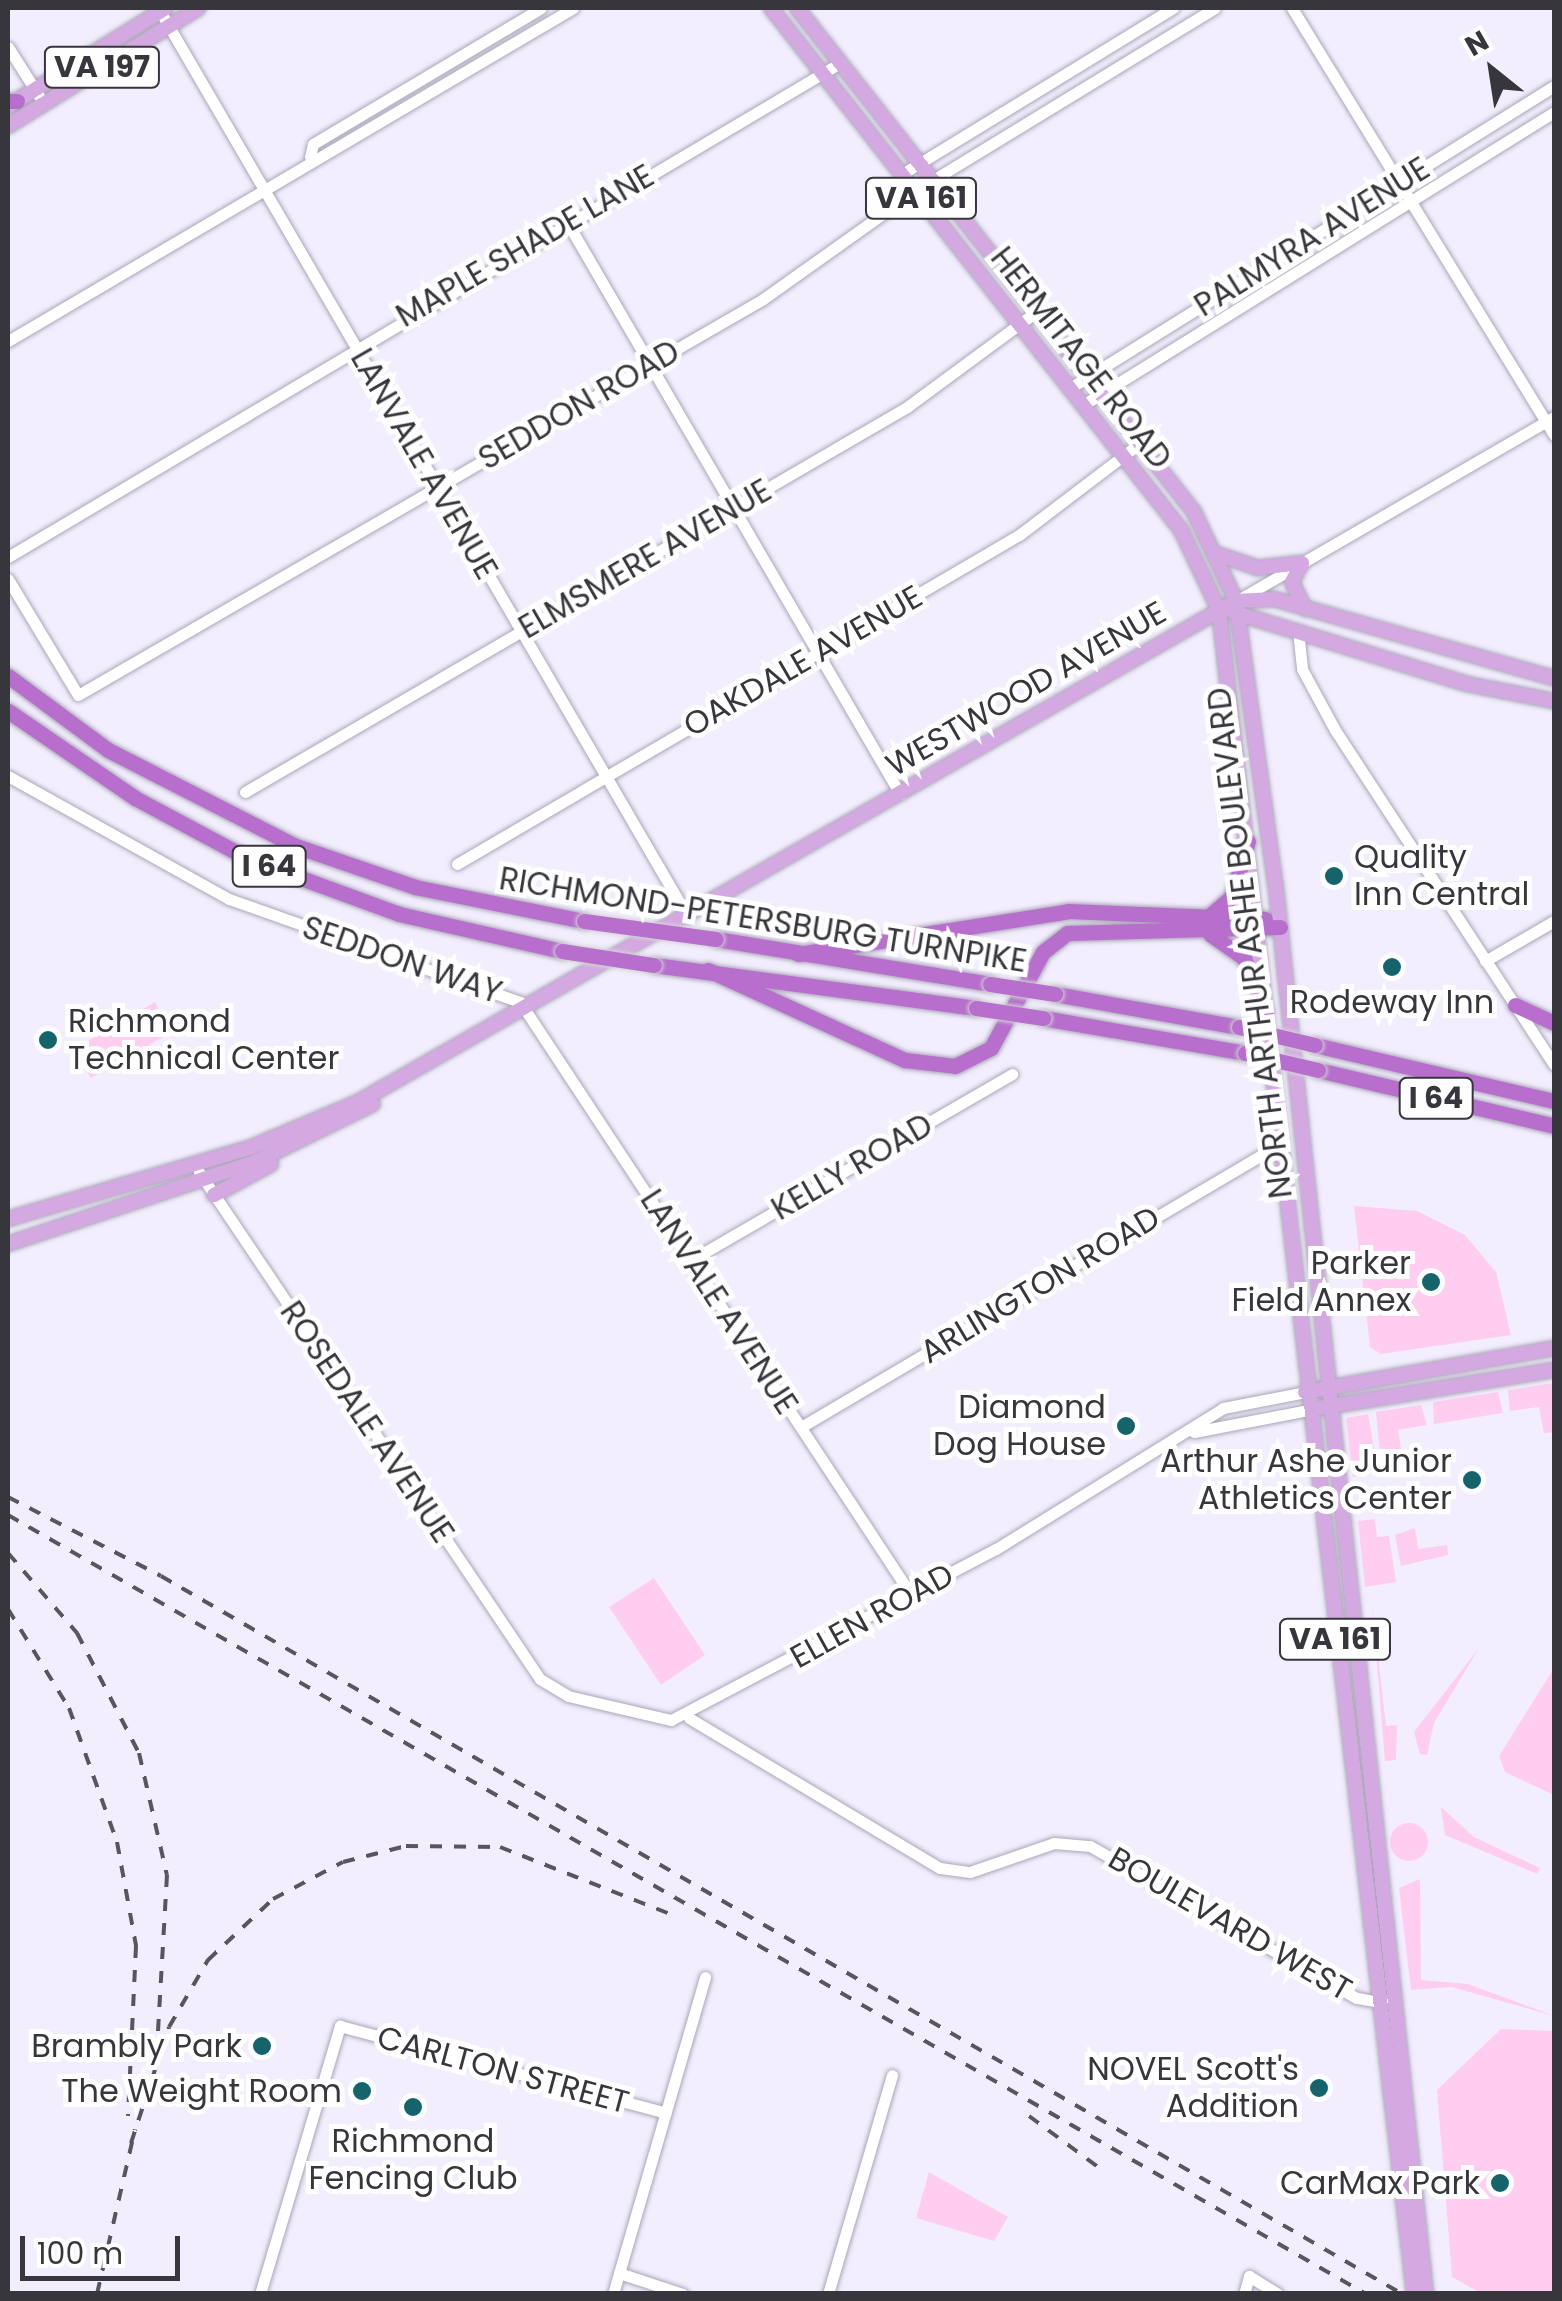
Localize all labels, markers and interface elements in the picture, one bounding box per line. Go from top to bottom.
north arrow [1442,20,1542,120]
text: N [1458,21,1496,66]
road number: VA 197 [42,42,162,92]
street label: PALMYRA AVENUE [1187,149,1437,325]
street label: MAPLE SHADE LANE [389,157,661,335]
road number: VA 161 [864,173,978,223]
street label: HERMITAGE ROAD [982,239,1180,477]
street label: SEDDON ROAD [472,332,686,478]
street label: LANVALE AVENUE [342,342,506,586]
street label: ELMSMERE AVENUE [512,471,778,647]
street label: OAKDALE AVENUE [677,577,929,745]
street label: WESTWOOD AVENUE [879,593,1173,785]
street label: NORTH ARTHUR ASHE BOULEVARD [1200,685,1300,1201]
place label: Quality Inn Central [1354,839,1529,914]
road number: I 64 [232,841,306,891]
street label: RICHMOND-PETERSBURG TURNPIKE [497,859,1029,981]
marker: Quality Inn Central [1323,865,1345,887]
street label: SEDDON WAY [297,908,507,1012]
marker: Rodeway Inn [1381,956,1403,978]
place label: Rodeway Inn [1290,983,1494,1021]
place label: Richmond Technical Center [68,1003,339,1078]
marker: Richmond Technical Center [37,1029,59,1051]
road number: I 64 [1398,1073,1474,1123]
street label: KELLY ROAD [765,1106,939,1228]
street label: LANVALE AVENUE [632,1183,806,1421]
street label: ARLINGTON ROAD [913,1198,1167,1372]
place label: Parker Field Annex [1231,1245,1411,1320]
marker: Parker Field Annex [1420,1271,1442,1293]
street label: ROSEDALE AVENUE [272,1294,462,1550]
place label: Diamond Dog House [933,1389,1106,1464]
marker: Diamond Dog House [1115,1415,1137,1437]
place label: Arthur Ashe Junior Athletics Center [1160,1443,1452,1518]
marker: Arthur Ashe Junior Athletics Center [1461,1469,1483,1491]
street label: ELLEN ROAD [784,1555,960,1677]
road number: VA 161 [1278,1614,1392,1664]
street label: BOULEVARD WEST [1102,1839,1358,2009]
street label: CARLTON STREET [373,2018,633,2122]
place label: Brambly Park [31,2027,242,2065]
marker: Brambly Park [251,2035,273,2057]
place label: NOVEL Scott's Addition [1087,2051,1299,2126]
place label: The Weight Room [61,2072,342,2110]
marker: NOVEL Scott's Addition [1308,2077,1330,2099]
marker: The Weight Room [351,2080,373,2102]
marker: Richmond Fencing Club [402,2096,424,2118]
place label: Richmond Fencing Club [308,2123,518,2198]
place label: CarMax Park [1280,2164,1480,2202]
marker: CarMax Park [1489,2172,1511,2194]
scale bar [25,2216,185,2278]
text: 100 m [37,2232,123,2275]

